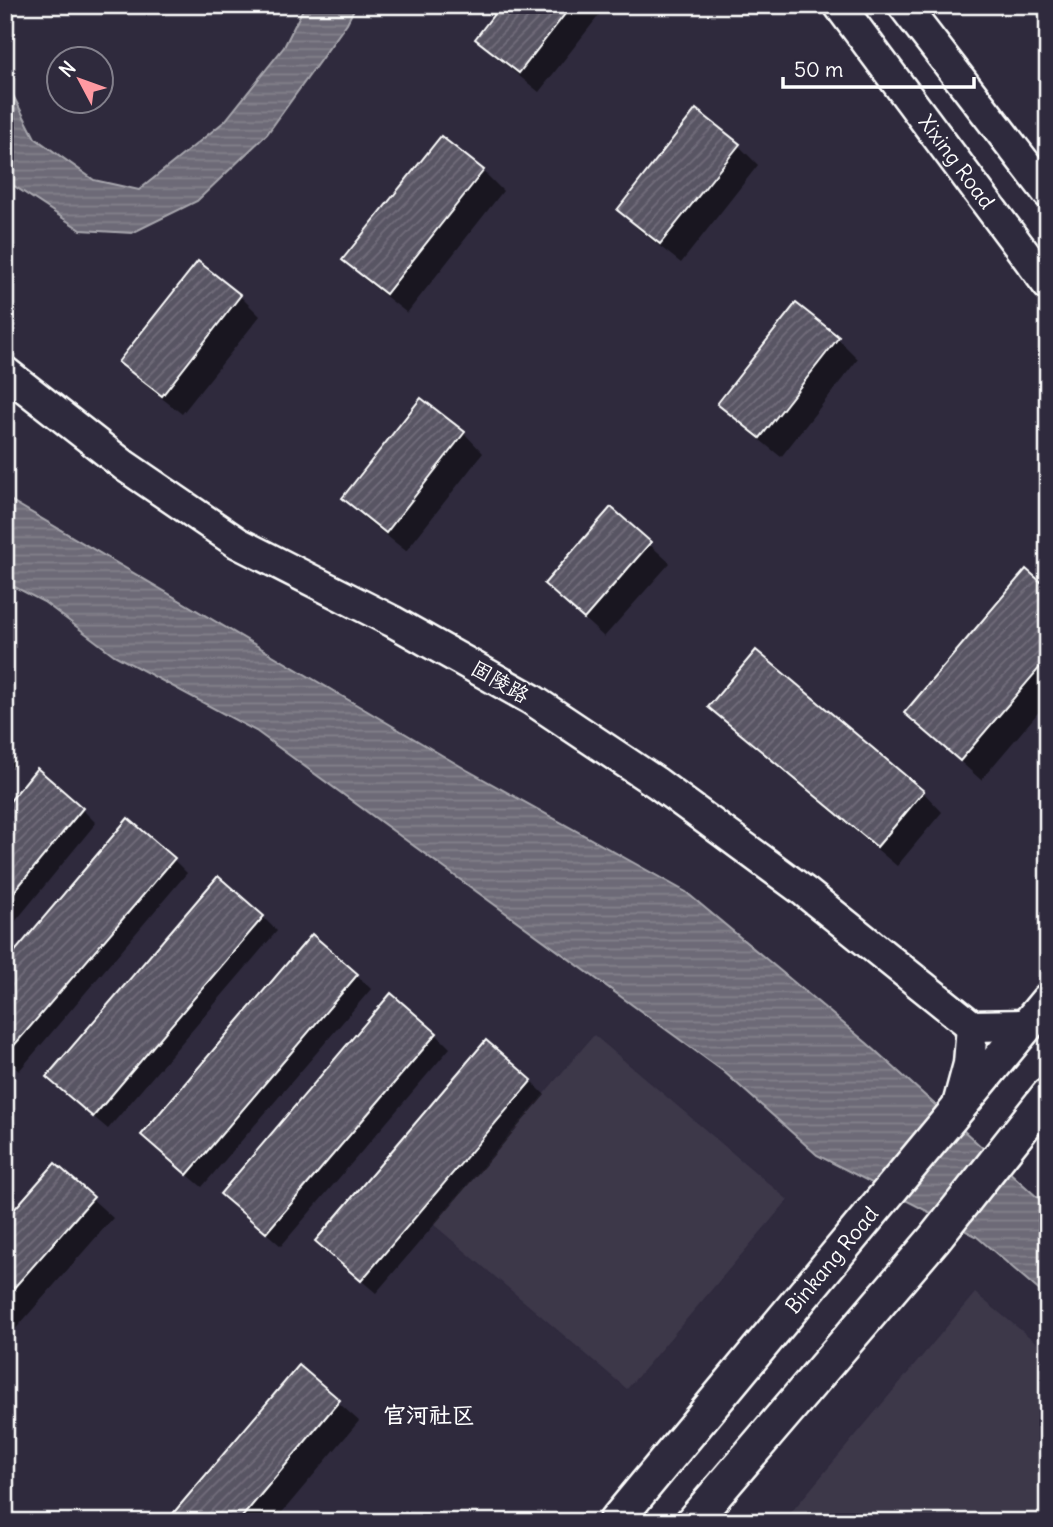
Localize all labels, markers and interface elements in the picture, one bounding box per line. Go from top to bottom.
north arrow [46,46,116,116]
scale bar [783,46,974,90]
text: N [54,56,81,82]
text: 50 m [794,56,843,83]
street label: Xixing Road [913,109,1001,214]
street label: 固陵路 [466,654,534,709]
street label: Binkang Road [779,1201,884,1319]
district label: 官河社区 [383,1400,475,1429]

